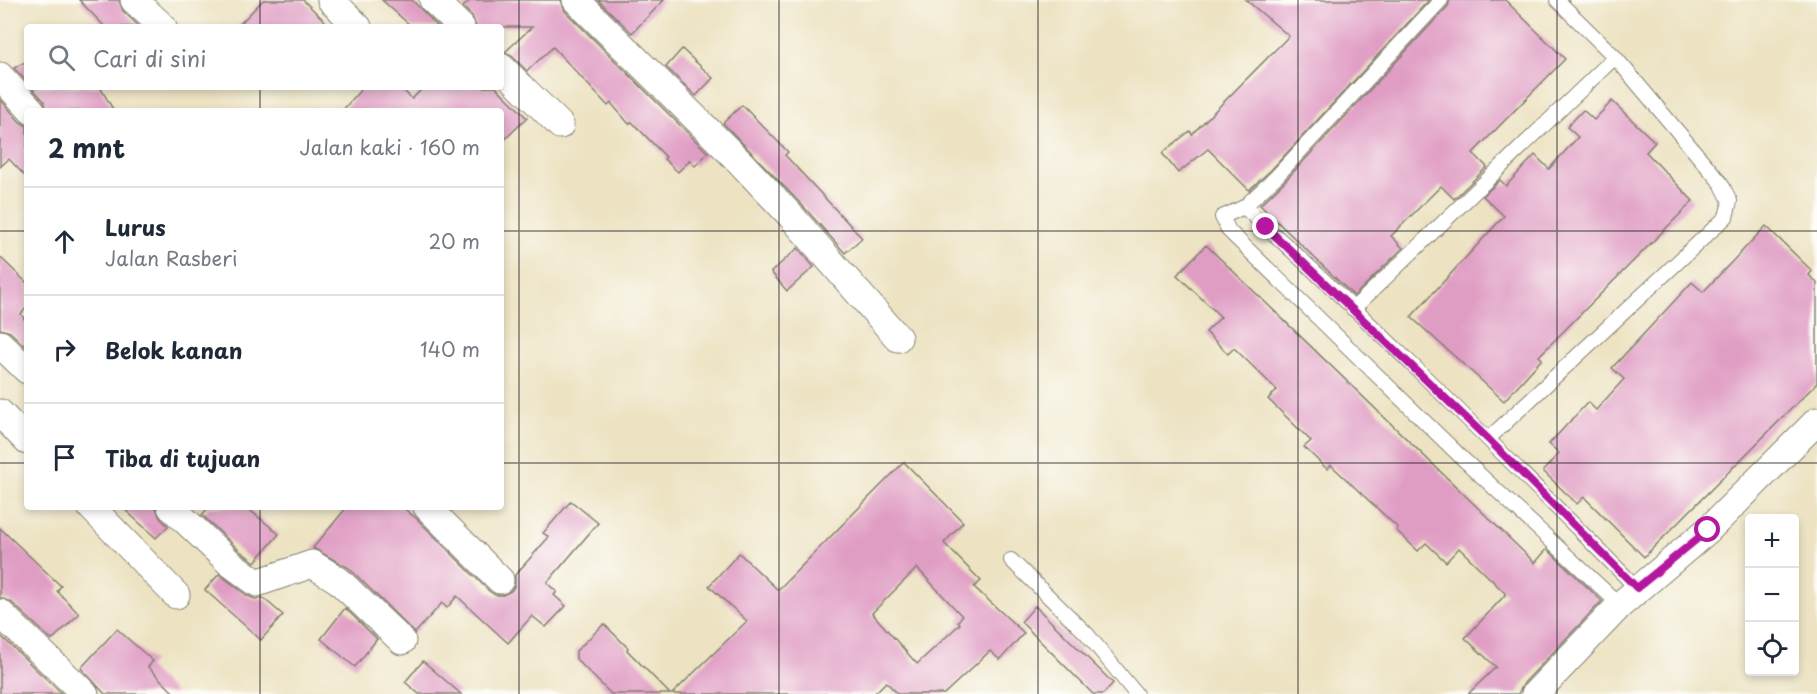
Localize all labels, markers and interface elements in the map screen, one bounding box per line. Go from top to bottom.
search box [24,24,504,90]
icon: search [45,41,78,74]
text: Cari di sini [93,41,206,74]
text: 2 mnt [48,128,125,167]
text: Jalan kaki · 160 m [299,132,480,162]
text: Lurus [105,210,166,243]
route end [1252,213,1278,239]
icon: ahead [48,225,81,258]
text: 20 m [428,226,480,256]
text: Jalan Rasberi [105,243,238,273]
icon: right [48,333,81,366]
text: Belok kanan [105,333,242,366]
text: 140 m [420,334,480,364]
icon: arrive [48,441,81,474]
text: Tiba di tujuan [105,441,260,474]
map controls [1745,514,1799,676]
button: + [1745,514,1799,568]
route start [1694,516,1720,542]
button: − [1745,568,1799,622]
button: locate [1745,622,1799,676]

